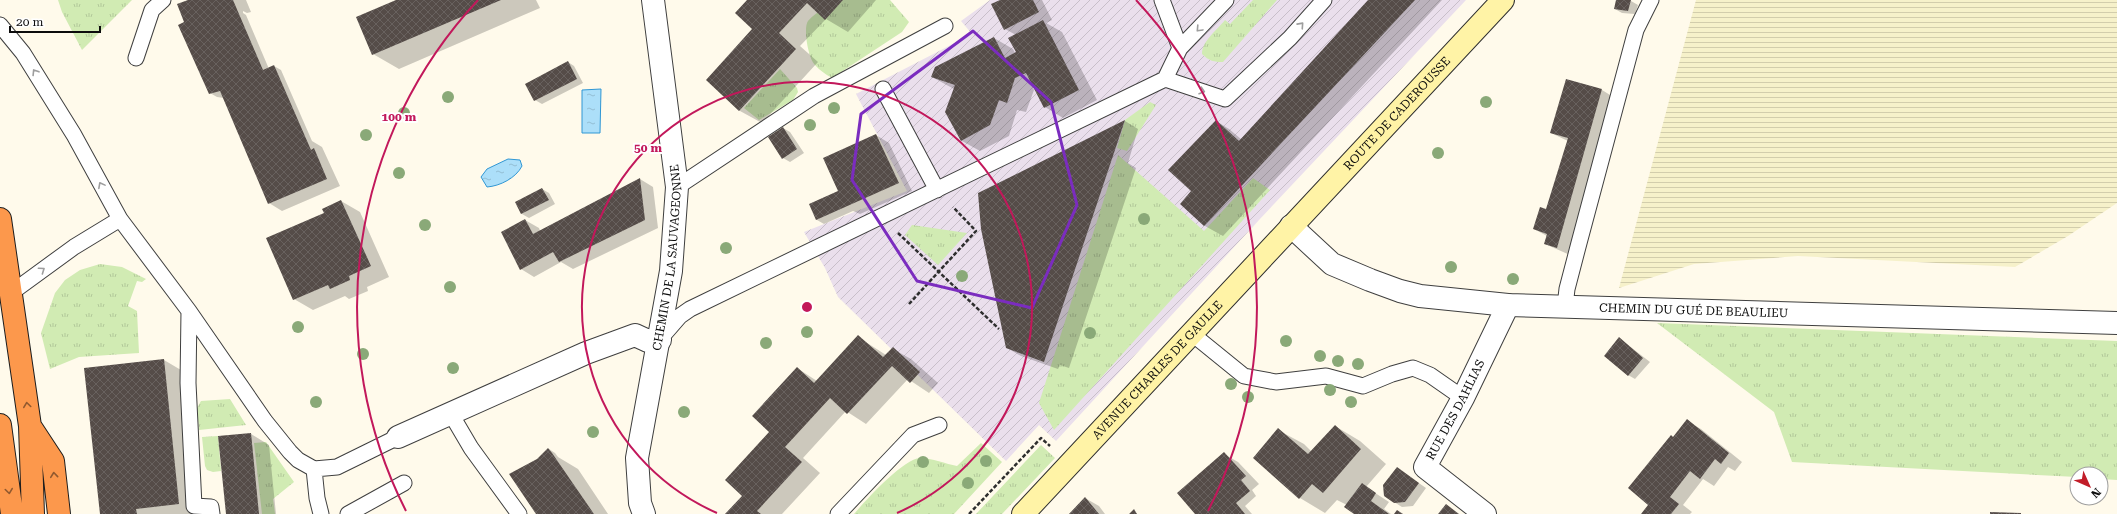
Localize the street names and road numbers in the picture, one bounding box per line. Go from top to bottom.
street label: ROUTE DE CADEROUSSE [1341,54,1453,173]
street label: CHEMIN DE LA SAUVAGEONNE [650,163,684,352]
street label: AVENUE CHARLES DE GAULLE [1089,298,1226,442]
street label: CHEMIN DU GUÉ DE BEAULIEU [1599,301,1789,320]
street label: RUE DES DAHLIAS [1423,357,1488,463]

